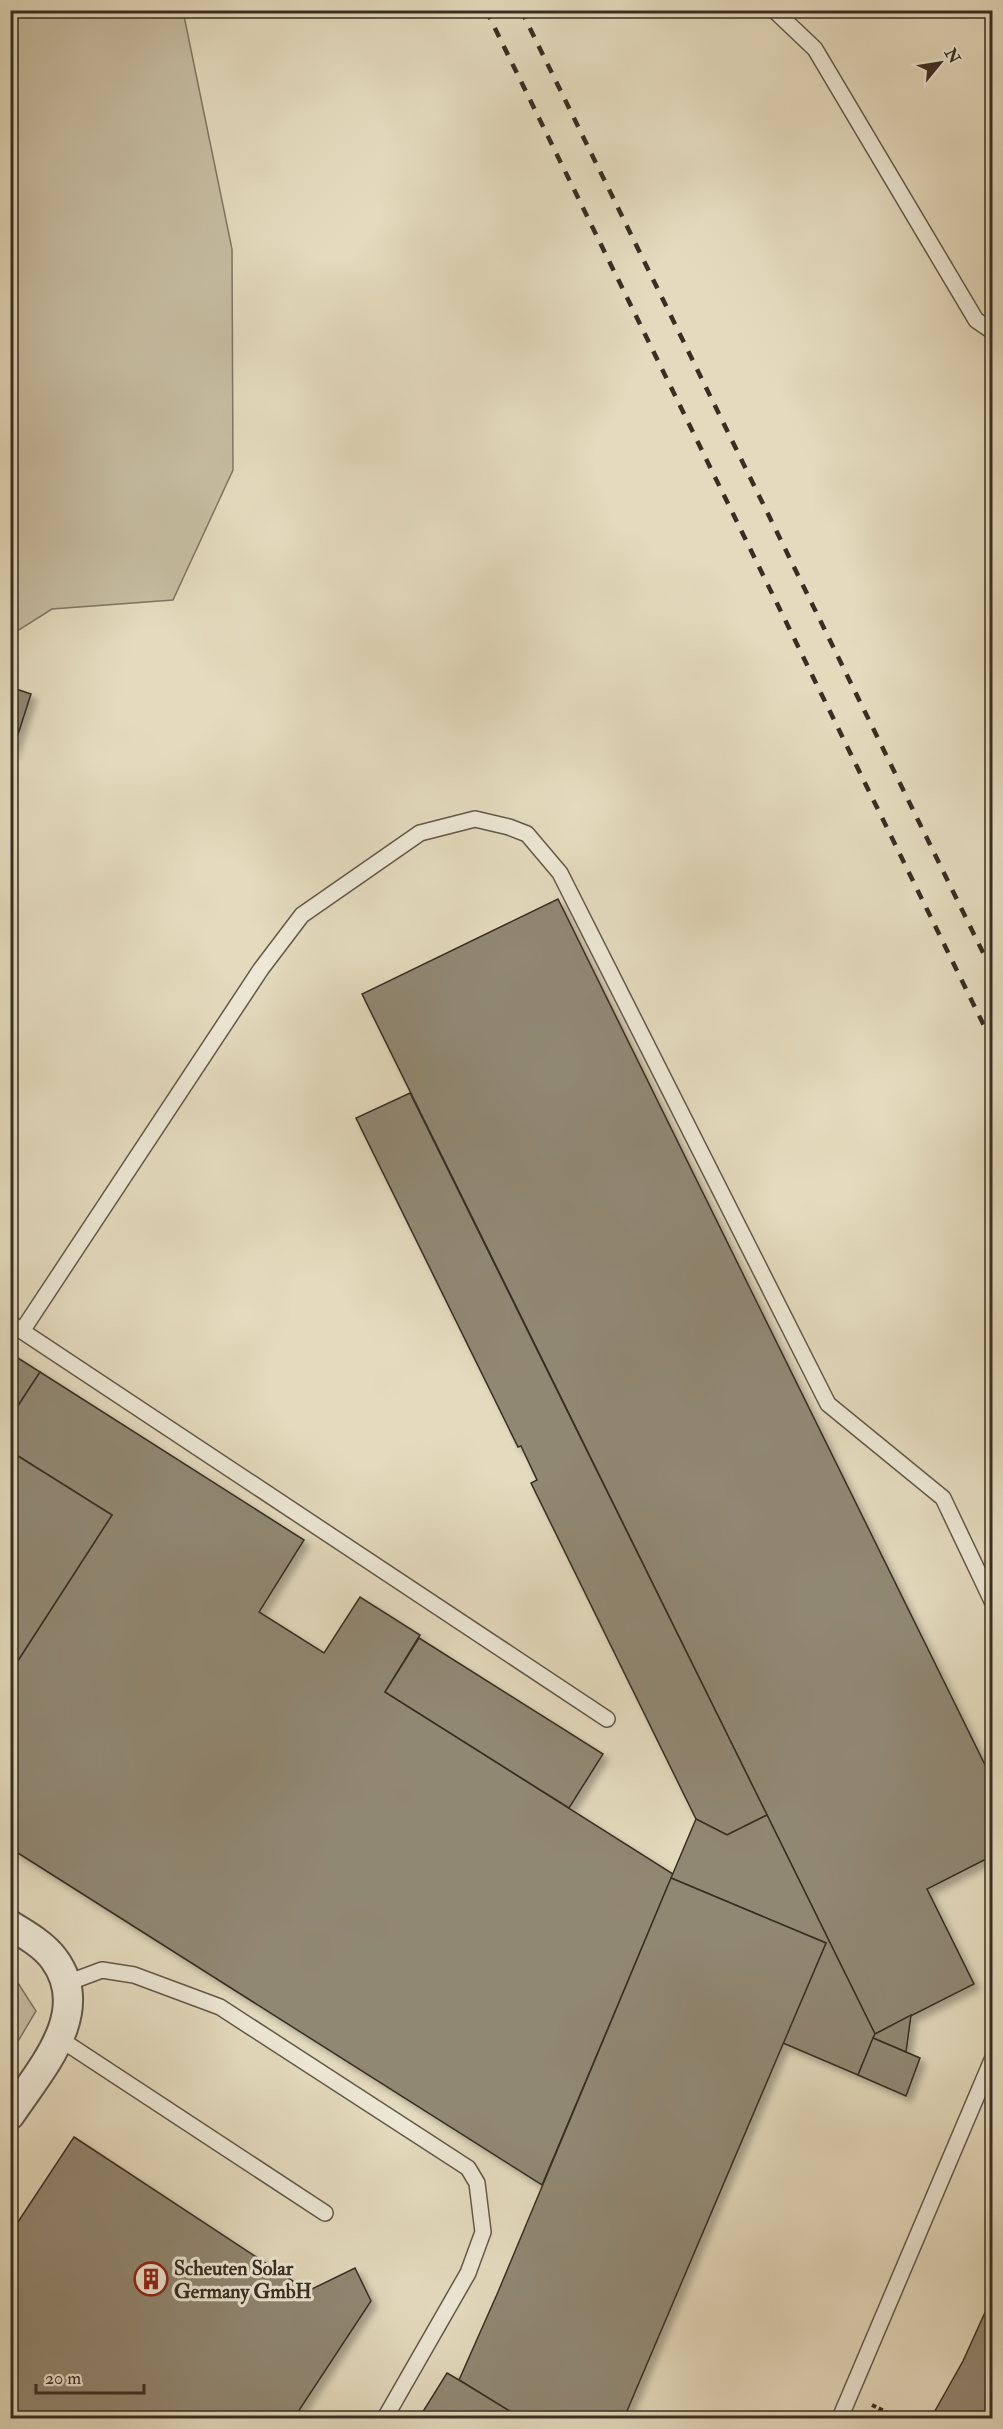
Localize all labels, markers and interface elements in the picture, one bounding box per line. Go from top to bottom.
north arrow [910,33,970,93]
text: N [939,44,965,68]
place label: Scheuten Solar Germany GmbH [174,2256,312,2305]
building icon: Scheuten Solar Germany GmbH [133,2261,169,2297]
scale bar [36,2357,144,2395]
text: 20 m [45,2367,81,2390]

